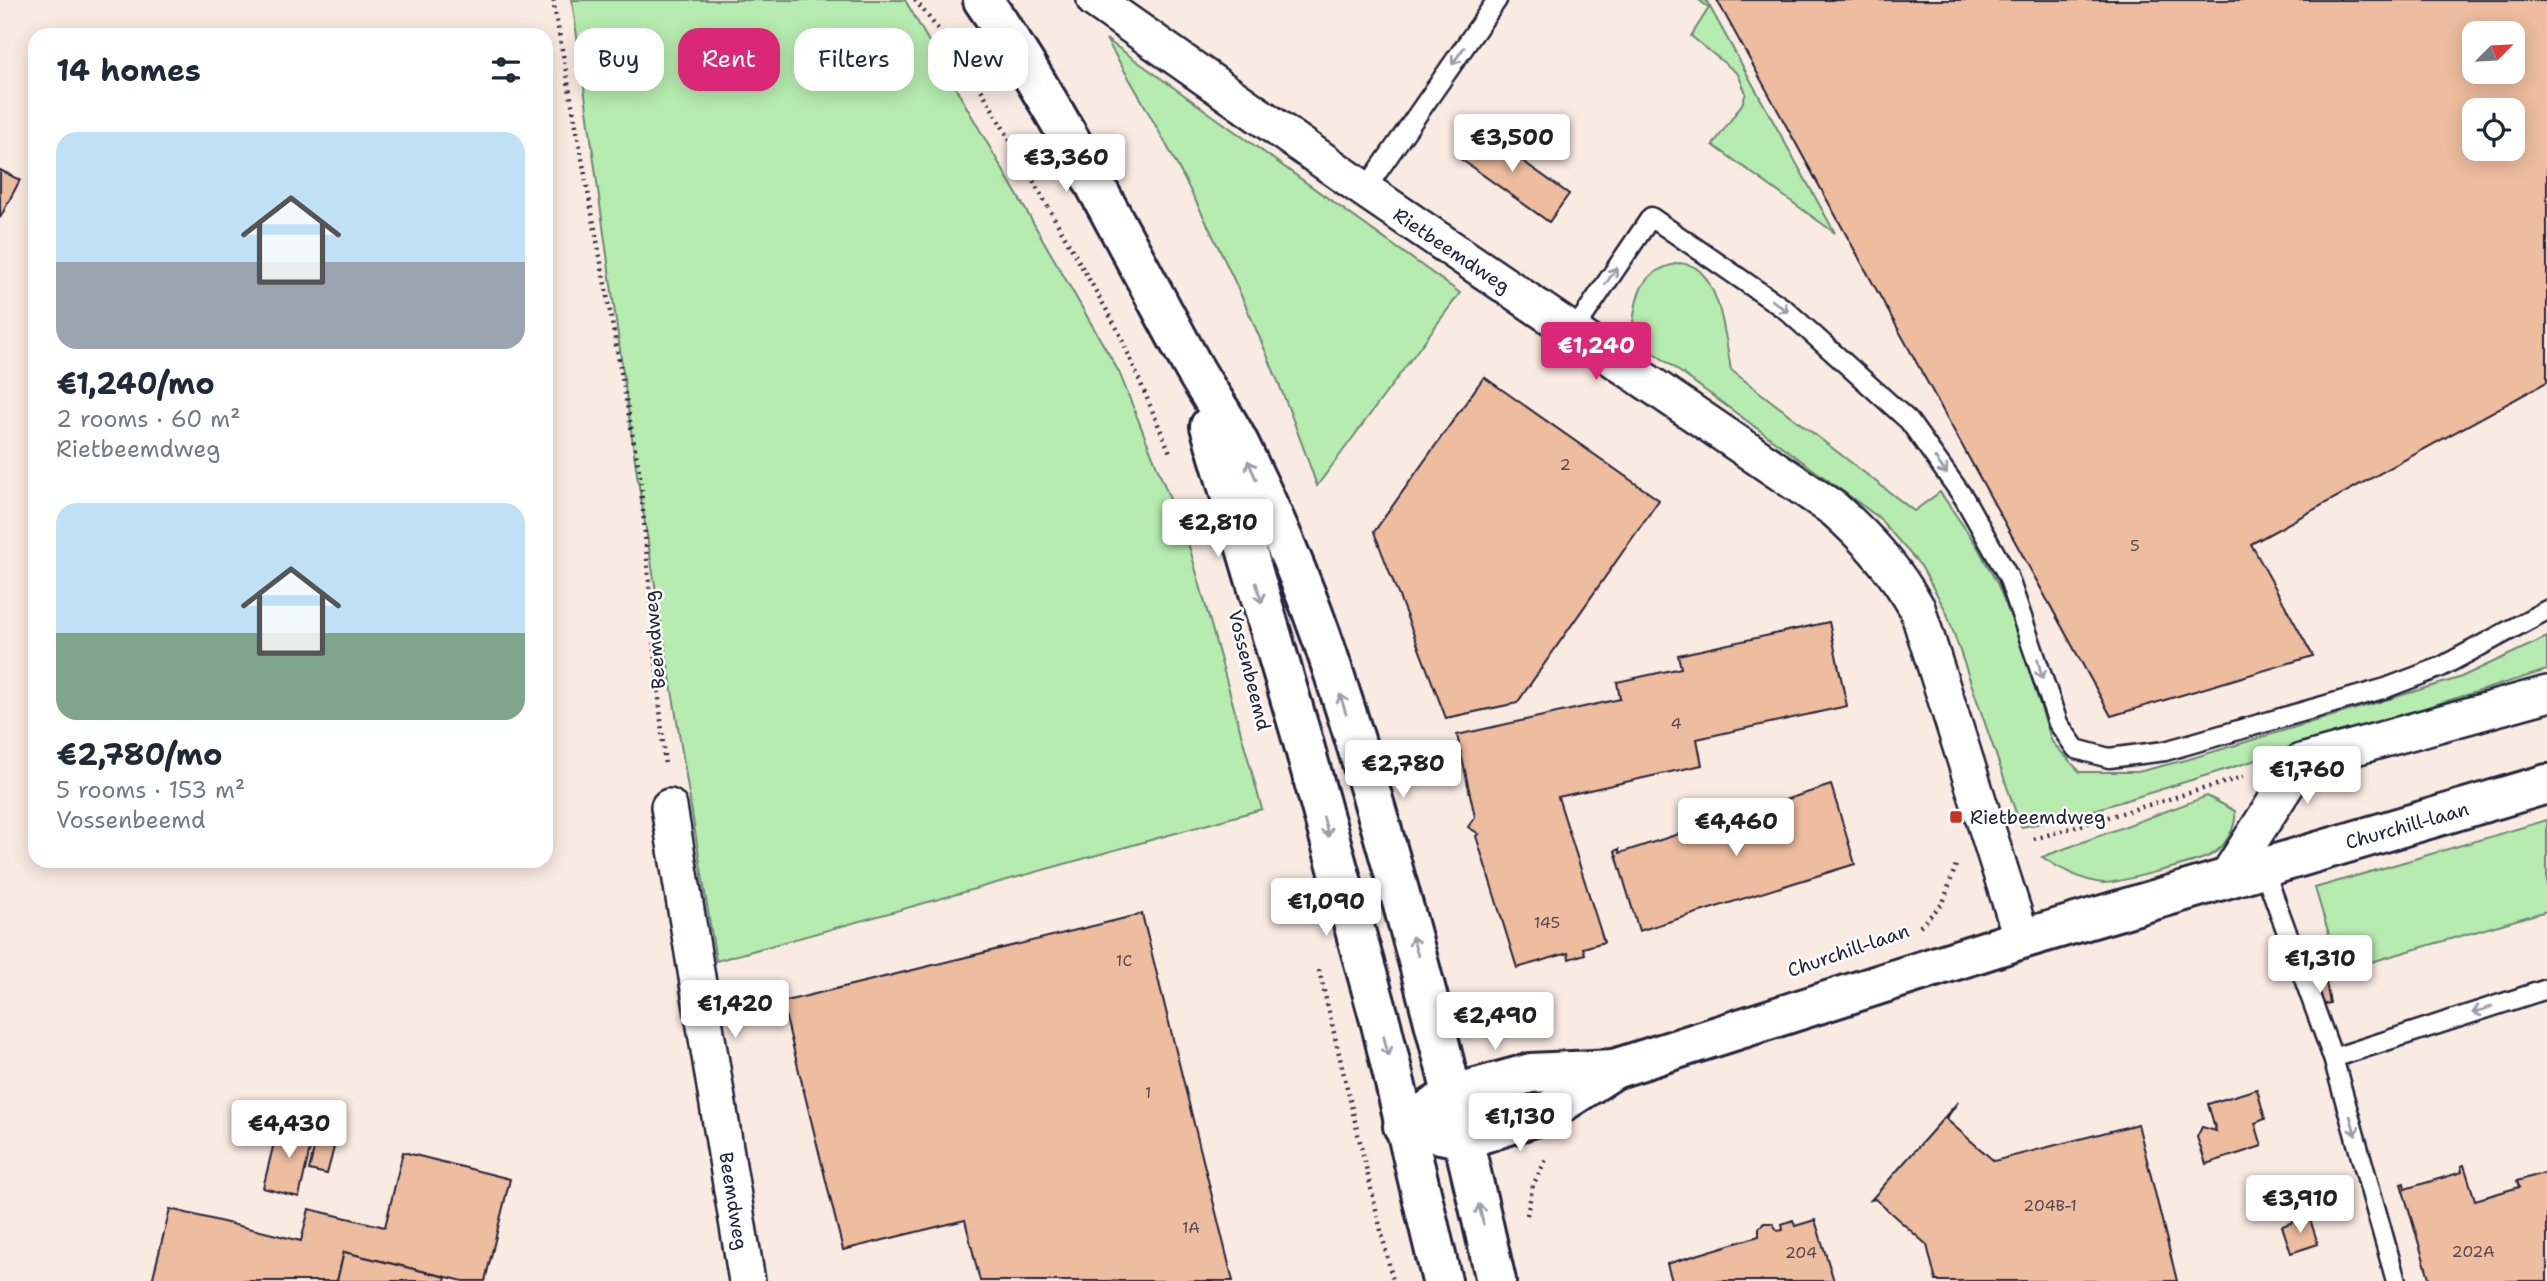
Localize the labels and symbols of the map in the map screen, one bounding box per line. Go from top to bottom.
north arrow [2462,21,2525,84]
one-way arrow [1451,46,1465,65]
pin: €3,500 [1455,114,1569,174]
pin: €3,360 [1009,134,1123,194]
street label: Rietbeemdweg [1388,202,1515,299]
one-way arrow [1604,267,1618,286]
one-way arrow [1770,299,1789,313]
pin: €1,240 [1539,322,1653,382]
house number: 2 [1559,454,1571,475]
one-way arrow [1934,456,1948,475]
one-way arrow [1244,460,1257,481]
pin: €2,810 [1161,500,1275,559]
house number: 5 [2130,535,2140,556]
one-way arrow [1254,582,1267,604]
street label: Beemdweg [638,590,671,690]
street label: Vossenbeemd [1222,607,1277,733]
one-way arrow [2034,657,2047,680]
one-way arrow [1336,694,1349,716]
house number: 4 [1670,713,1682,734]
pin: €2,780 [1346,740,1460,800]
pin: €1,760 [2250,746,2364,806]
street label: Churchill-laan [2343,796,2472,855]
pin: €4,460 [1679,798,1793,858]
place label: Rietbeemdweg [1970,805,2106,830]
marker: Rietbeemdweg [1948,809,1964,825]
one-way arrow [1320,816,1333,838]
pin: €1,090 [1269,878,1383,938]
house number: 145 [1534,912,1560,933]
street label: Churchill-laan [1784,918,1912,983]
one-way arrow [1407,935,1420,957]
pin: €1,310 [2263,936,2377,995]
house number: 1C [1116,950,1132,971]
pin: €1,420 [678,981,792,1040]
pin: €2,490 [1438,992,1552,1052]
one-way arrow [2471,1004,2493,1017]
one-way arrow [1380,1035,1393,1057]
house number: 1 [1145,1082,1151,1103]
pin: €1,130 [1463,1094,1577,1153]
pin: €4,430 [232,1100,346,1160]
one-way arrow [2347,1115,2360,1137]
street label: Beemdweg [713,1150,754,1252]
pin: €3,910 [2243,1176,2357,1235]
house number: 204B-1 [2023,1195,2077,1216]
one-way arrow [1474,1203,1488,1226]
house number: 1A [1182,1217,1200,1238]
house number: 202A [2451,1241,2495,1262]
house number: 204 [1785,1242,1817,1263]

